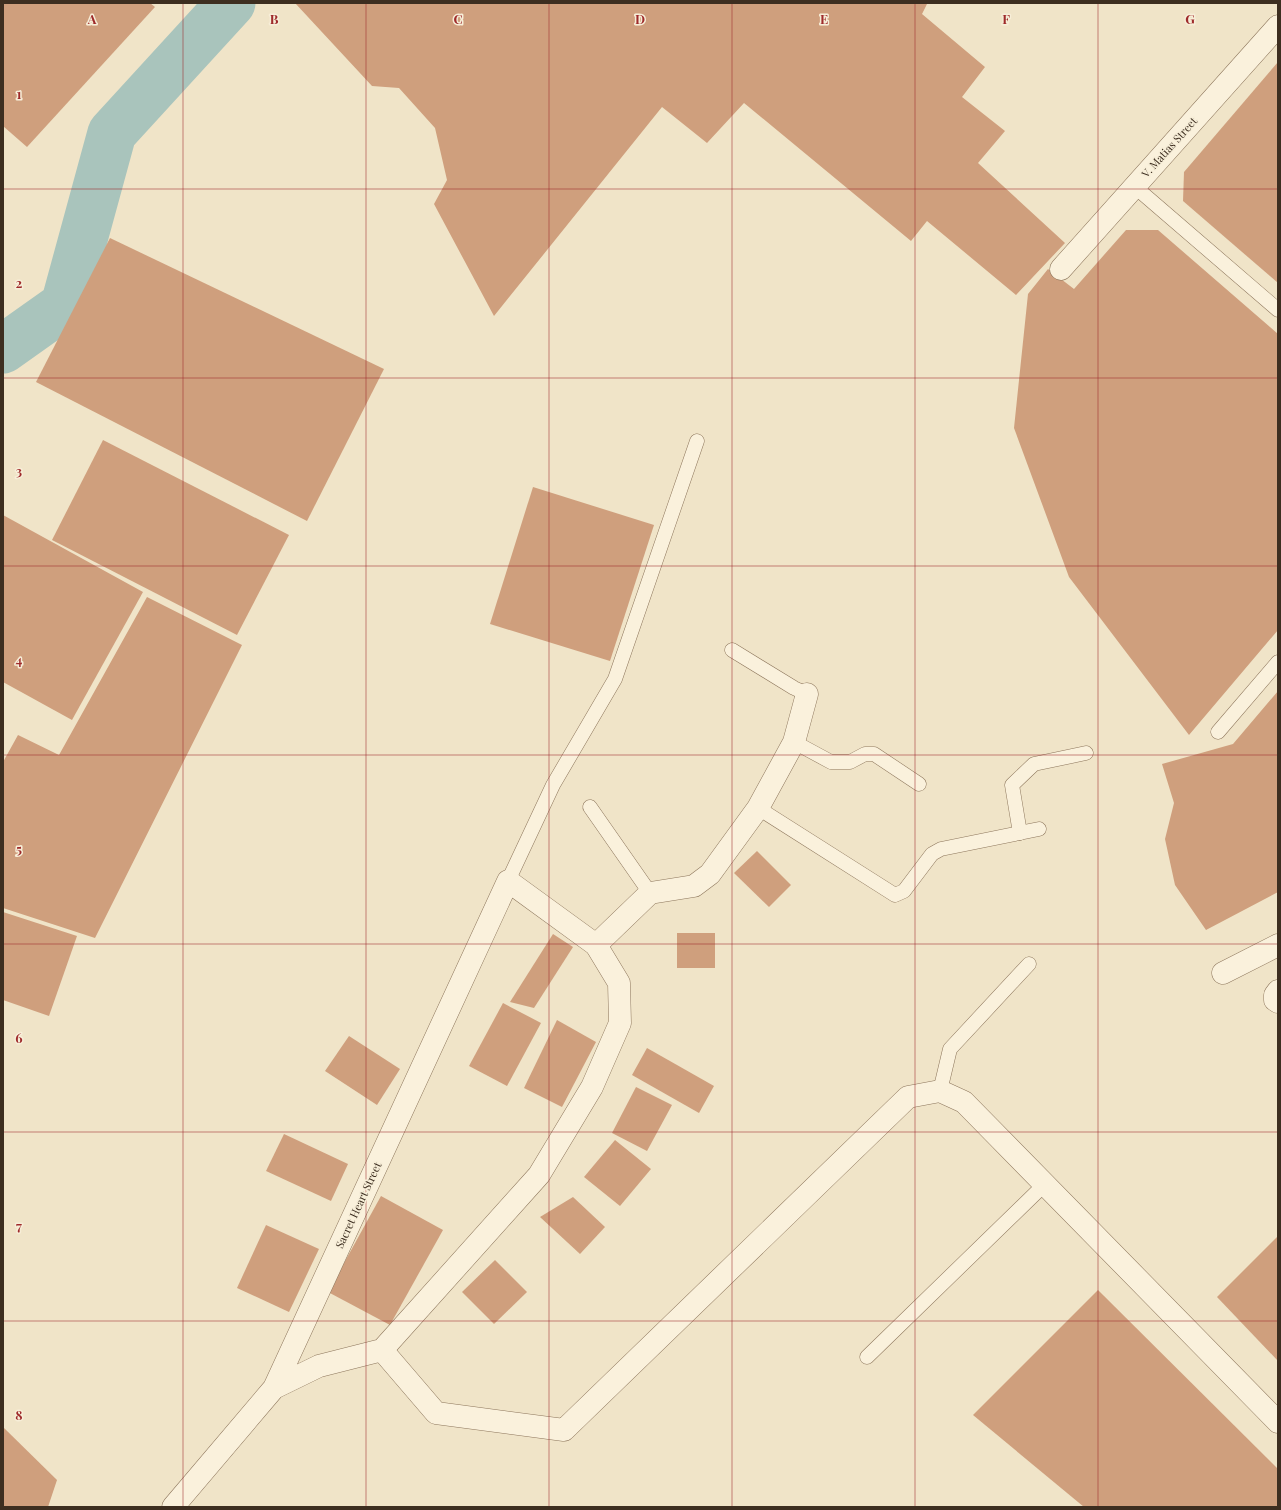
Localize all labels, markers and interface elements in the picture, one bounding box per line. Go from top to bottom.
text: A [87,10,97,27]
text: B [270,10,279,27]
text: C [453,10,463,27]
text: D [635,10,645,27]
text: E [820,10,828,27]
text: F [1002,10,1010,27]
text: G [1185,10,1195,27]
text: 1 [17,85,22,102]
street label: V. Matias Street [1137,113,1200,181]
text: 2 [16,274,23,291]
text: 3 [16,462,22,479]
text: 4 [16,651,23,668]
text: 5 [16,840,22,857]
text: 6 [15,1029,23,1046]
street label: Sacret Heart Street [331,1159,385,1251]
text: 7 [16,1217,22,1234]
text: 8 [15,1406,23,1423]

